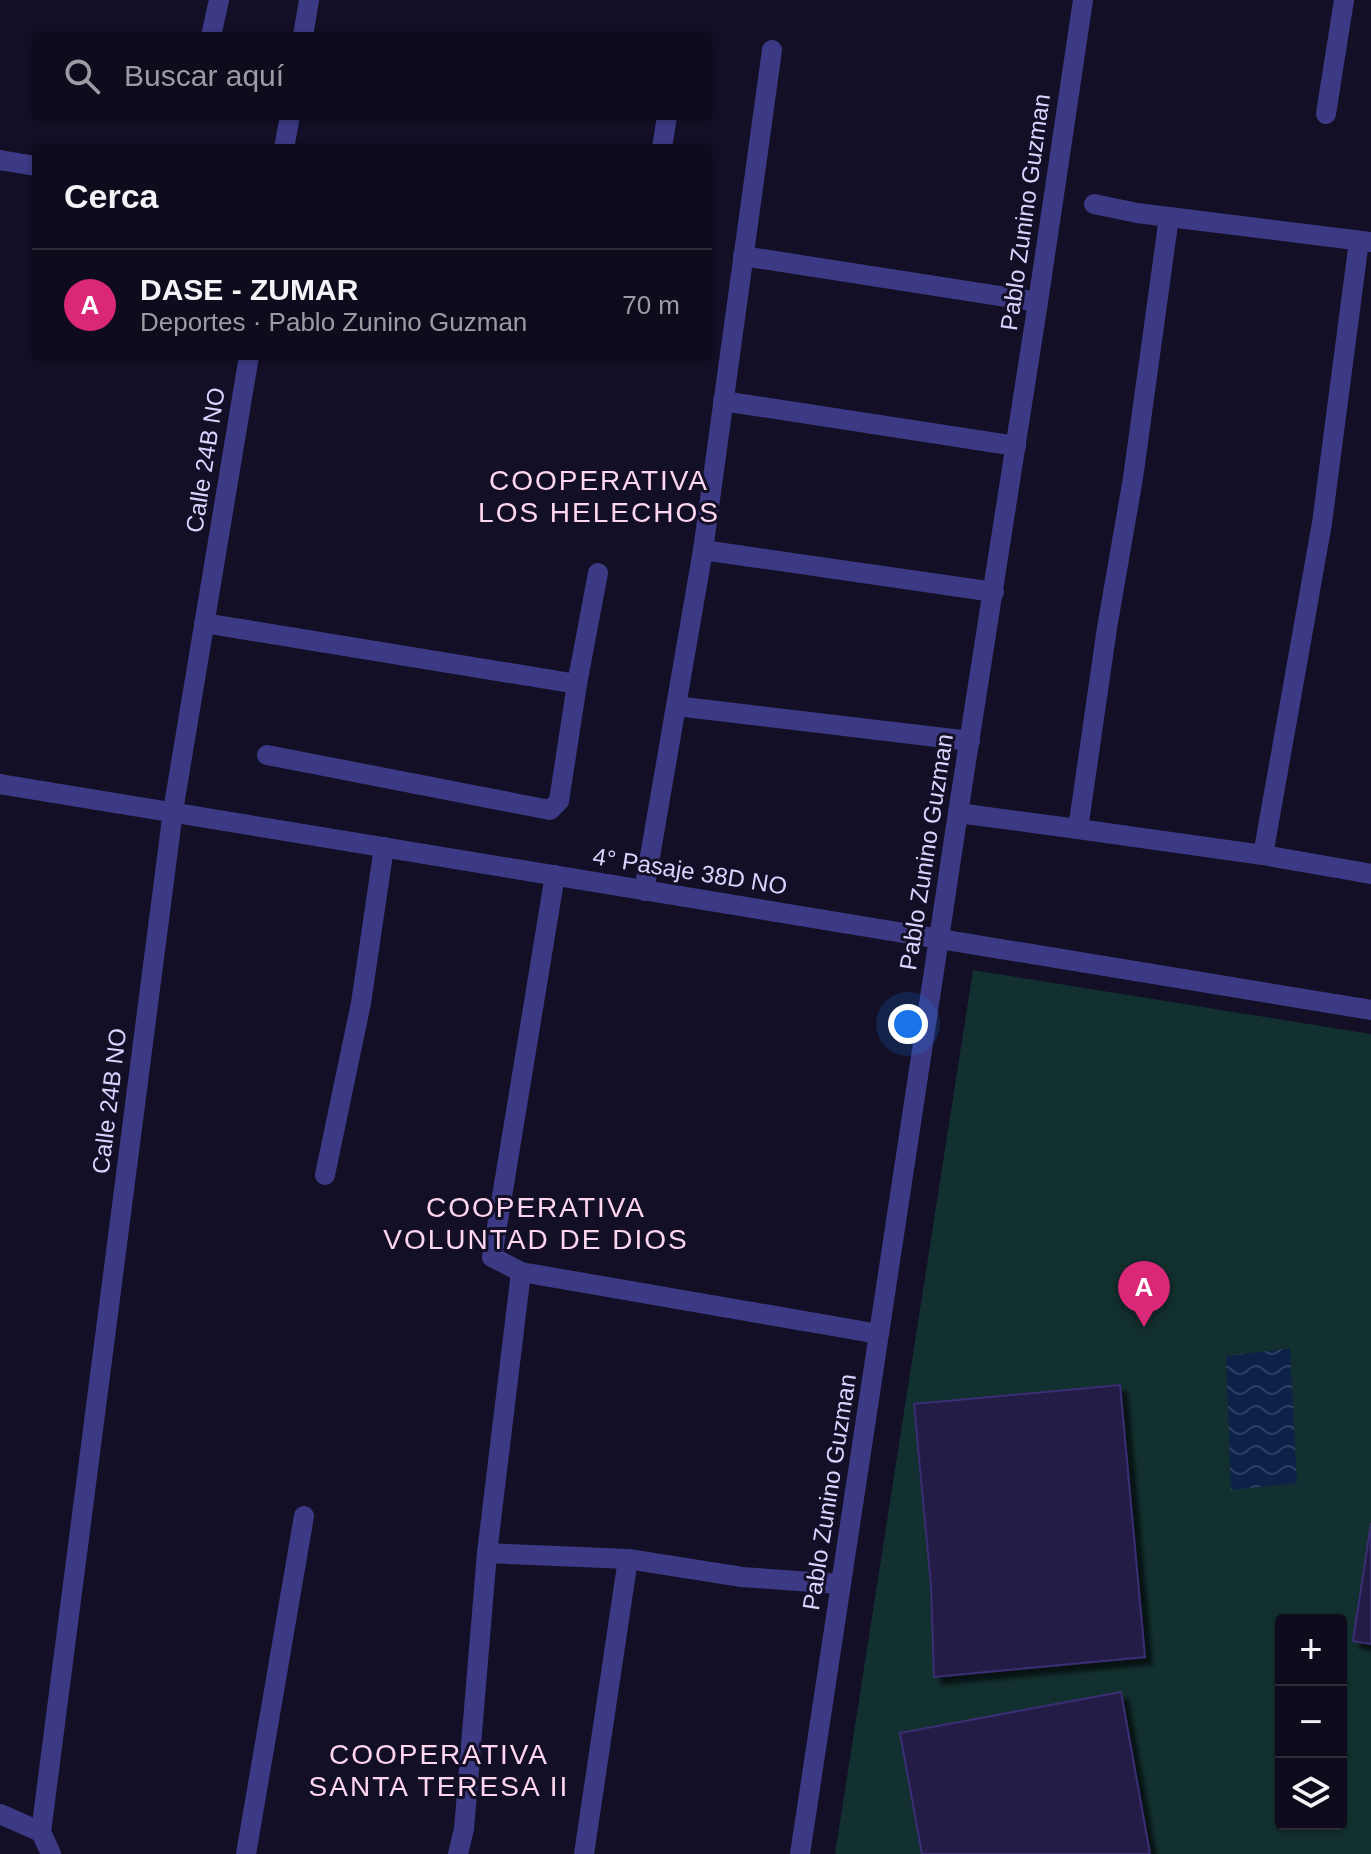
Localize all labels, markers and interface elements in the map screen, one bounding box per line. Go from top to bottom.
search box [32,32,712,120]
icon: search [60,54,104,98]
text: Buscar aquí [124,59,284,92]
street label: Pablo Zunino Guzman [995,92,1055,332]
text: Cerca [64,177,159,215]
text: DASE - ZUMAR [140,273,358,306]
text: A [81,290,99,320]
text: 70 m [622,290,680,320]
text: Deportes · Pablo Zunino Guzman [140,307,527,337]
street label: Calle 24B NO [180,385,230,535]
district label: COOPERATIVA LOS HELECHOS [478,465,720,528]
street label: Pablo Zunino Guzman [894,732,958,972]
street label: 4° Pasaje 38D NO [591,842,789,900]
your location [888,1004,928,1044]
street label: Calle 24B NO [87,1027,131,1175]
district label: COOPERATIVA VOLUNTAD DE DIOS [383,1192,689,1255]
pin: A [1118,1261,1170,1327]
street label: Pablo Zunino Guzman [797,1372,861,1612]
map controls [1275,1614,1347,1830]
button: + [1275,1614,1347,1686]
button: − [1275,1686,1347,1758]
district label: COOPERATIVA SANTA TERESA II [309,1739,569,1802]
button: layers [1275,1758,1347,1830]

